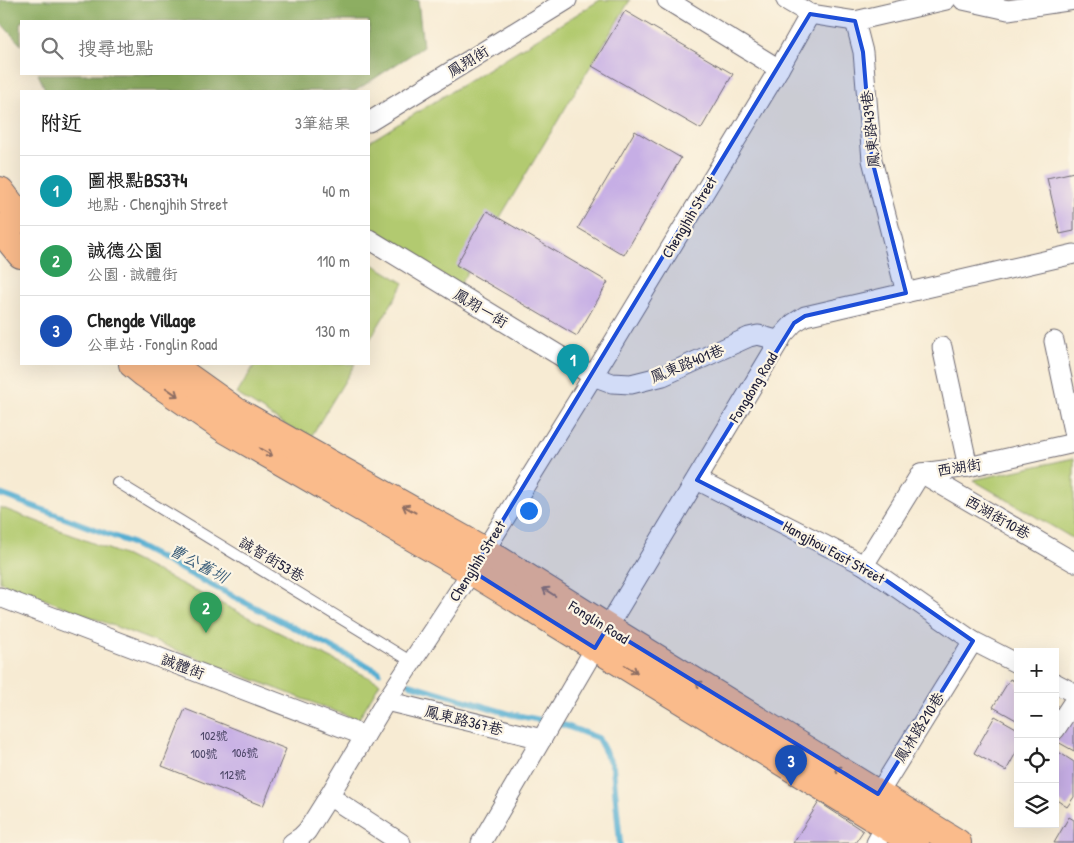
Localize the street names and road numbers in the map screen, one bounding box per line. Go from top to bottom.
street label: 鳳翔街 [443,40,493,82]
street label: 鳳東路439巷 [855,89,885,169]
street label: Chengjhih Street [656,172,722,262]
street label: 鳳翔一街 [450,284,512,332]
street label: 鳳東路401巷 [647,339,727,387]
street label: Fongdong Road [723,348,782,427]
street label: 西湖街 [935,453,983,481]
street label: 西湖街10巷 [961,490,1035,544]
street label: Hangjhou East Street [779,515,889,589]
street label: Chengjhih Street [444,516,511,605]
street label: 誠智街53巷 [235,531,309,587]
street label: Fonglin Road [564,595,633,649]
street label: 誠體街 [158,648,208,684]
street label: 鳳林路210巷 [889,688,949,766]
street label: 鳳東路367巷 [423,700,505,740]

